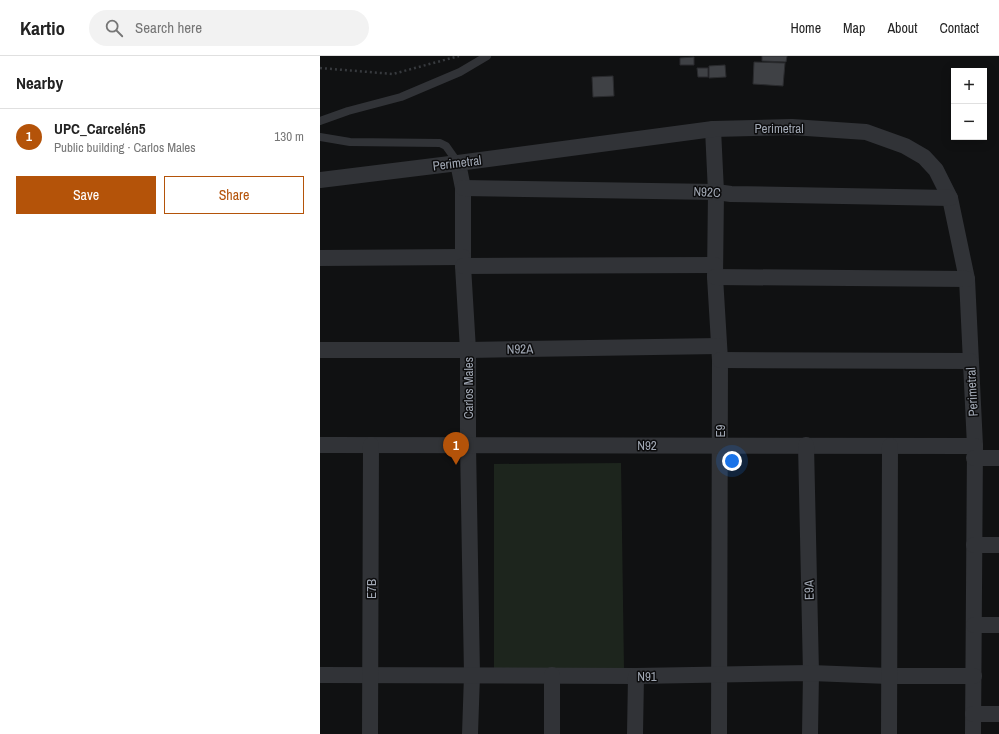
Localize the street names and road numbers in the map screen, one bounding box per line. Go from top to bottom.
street label: Perimetral [754,120,804,137]
street label: Perimetral [432,152,482,174]
street label: N92C [693,183,721,201]
street label: N92A [507,340,534,358]
street label: Carlos Males [460,357,477,419]
street label: Perimetral [962,367,982,417]
street label: E9 [712,424,729,438]
street label: N92 [637,437,657,454]
street label: E7B [363,579,380,599]
street label: E9A [800,579,818,600]
street label: N91 [637,668,657,685]

